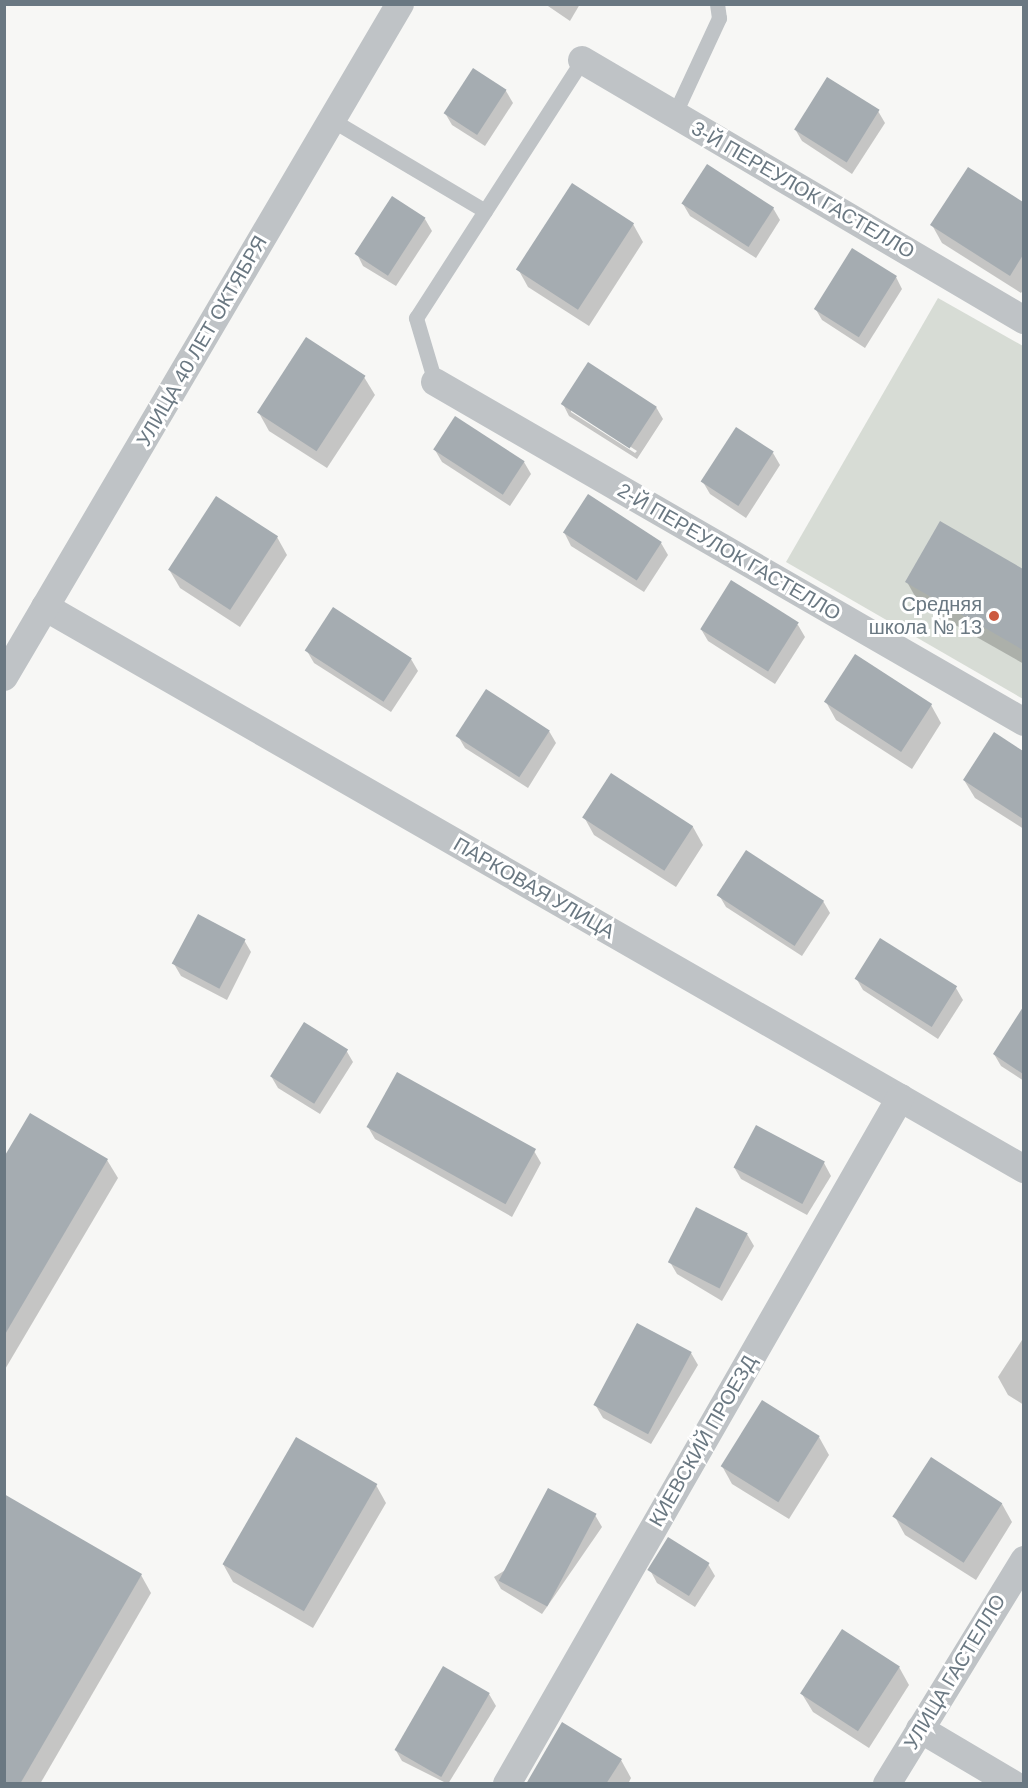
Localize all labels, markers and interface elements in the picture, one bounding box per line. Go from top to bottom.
street label: 3-Й ПЕРЕУЛОК ГАСТЕЛЛО [687,116,919,264]
street label: УЛИЦА 40 ЛЕТ ОКТЯБРЯ [132,231,272,451]
street label: 2-Й ПЕРЕУЛОК ГАСТЕЛЛО [613,478,845,626]
place label: Средняя школа № 13 [869,592,982,639]
marker: Средняя школа № 13 [987,609,1001,623]
street label: ПАРКОВАЯ УЛИЦА [449,832,619,944]
street label: КИЕВСКИЙ ПРОЕЗД [644,1351,762,1531]
street label: УЛИЦА ГАСТЕЛЛО [899,1590,1011,1754]

